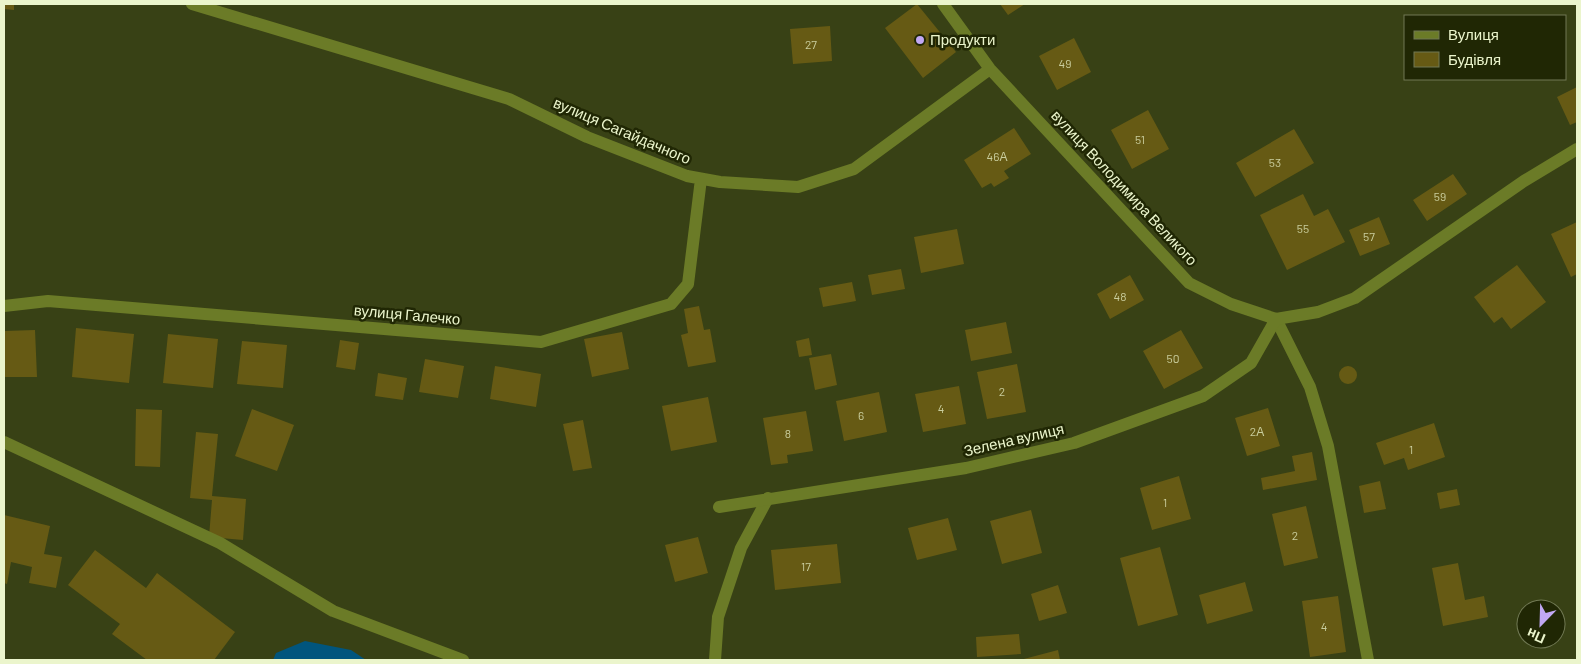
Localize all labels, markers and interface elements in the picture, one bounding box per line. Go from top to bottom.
legend [1404,15,1566,80]
text: Вулиця [1448,25,1499,43]
place label: Продукти [930,30,995,48]
marker: Продукти [914,34,926,46]
house number: 27 [805,37,817,51]
text: Будівля [1448,50,1501,68]
house number: 49 [1059,56,1071,70]
street label: вулиця Сагайдачного [551,93,694,167]
street label: вулиця Володимира Великого [1048,106,1201,269]
house number: 51 [1135,132,1145,146]
house number: 46А [987,149,1007,163]
house number: 53 [1269,155,1281,169]
house number: 59 [1434,189,1446,203]
house number: 55 [1297,221,1309,235]
house number: 57 [1363,229,1375,243]
house number: 48 [1114,289,1126,303]
street label: вулиця Галечко [353,300,461,328]
house number: 50 [1167,351,1179,365]
house number: 2 [999,384,1005,398]
house number: 4 [938,401,944,415]
house number: 6 [858,408,864,422]
street label: Зелена вулиця [962,419,1066,459]
house number: 2А [1250,424,1264,438]
house number: 8 [785,426,791,440]
house number: 1 [1409,442,1413,456]
house number: 1 [1163,495,1167,509]
house number: 2 [1292,528,1298,542]
house number: 17 [801,559,811,573]
north arrow [1516,599,1566,649]
house number: 4 [1321,619,1327,633]
text: Пн [1524,625,1548,648]

